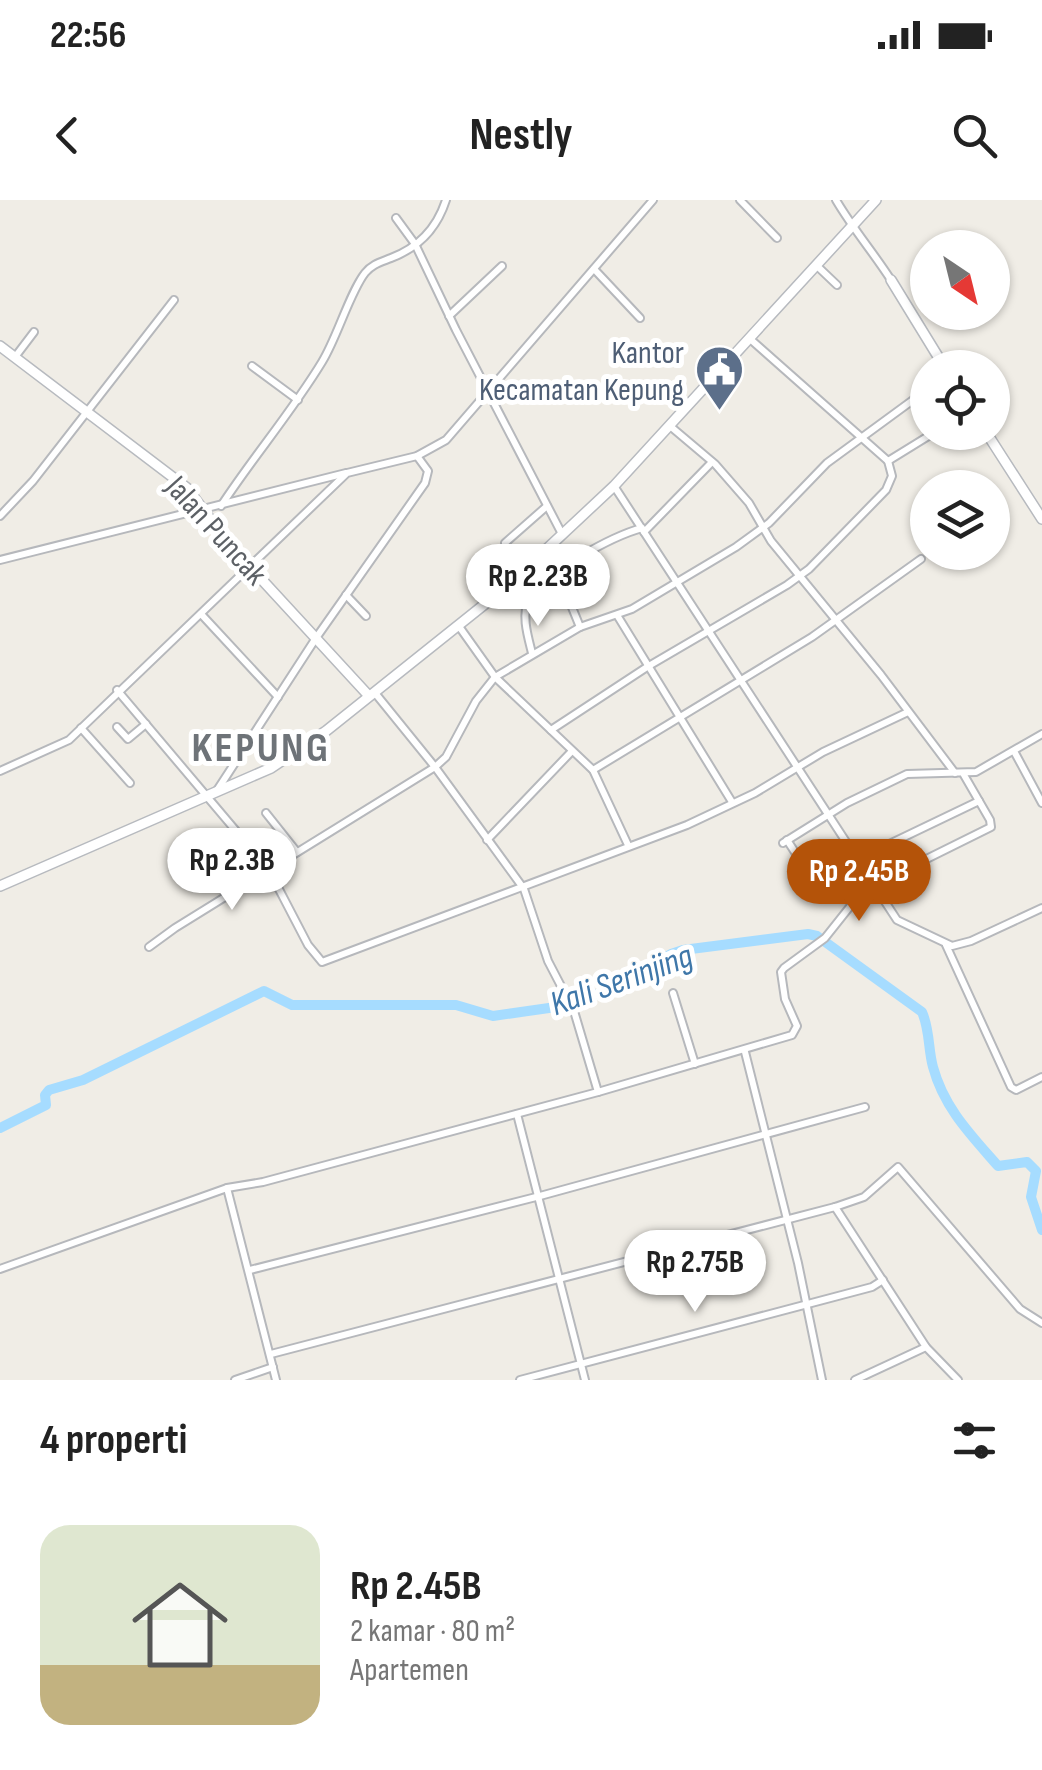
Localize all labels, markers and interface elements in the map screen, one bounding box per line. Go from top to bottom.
text: 22:56 [50,13,126,58]
icon: back [40,108,95,163]
text: Nestly [469,108,573,163]
icon: search [947,108,1002,163]
north arrow [910,230,1010,330]
map controls [910,230,1010,570]
place label: Kantor Kecamatan Kepung [479,334,684,410]
public building icon: Kantor Kecamatan Kepung [693,344,745,412]
button: locate [910,350,1010,450]
street label: Jalan Puncak [156,468,275,594]
button: layers [910,470,1010,570]
pin: Rp 2.23B [435,544,641,629]
text: Rp 2.23B [488,557,588,596]
district label: KEPUNG [191,723,331,774]
pin: Rp 2.3B [140,828,324,913]
pin: Rp 2.45B [756,839,962,924]
text: Rp 2.3B [189,841,275,880]
text: Rp 2.45B [809,852,909,891]
water label: Kali Serinjing [544,935,699,1026]
pin: Rp 2.75B [592,1230,798,1315]
text: Rp 2.75B [646,1243,744,1282]
icon: filters [947,1413,1002,1468]
text: 4 properti [40,1415,187,1466]
text: Rp 2.45B [350,1561,482,1612]
icon: home [120,1565,240,1685]
text: 2 kamar · 80 m² [350,1612,515,1651]
text: Apartemen [350,1651,469,1690]

